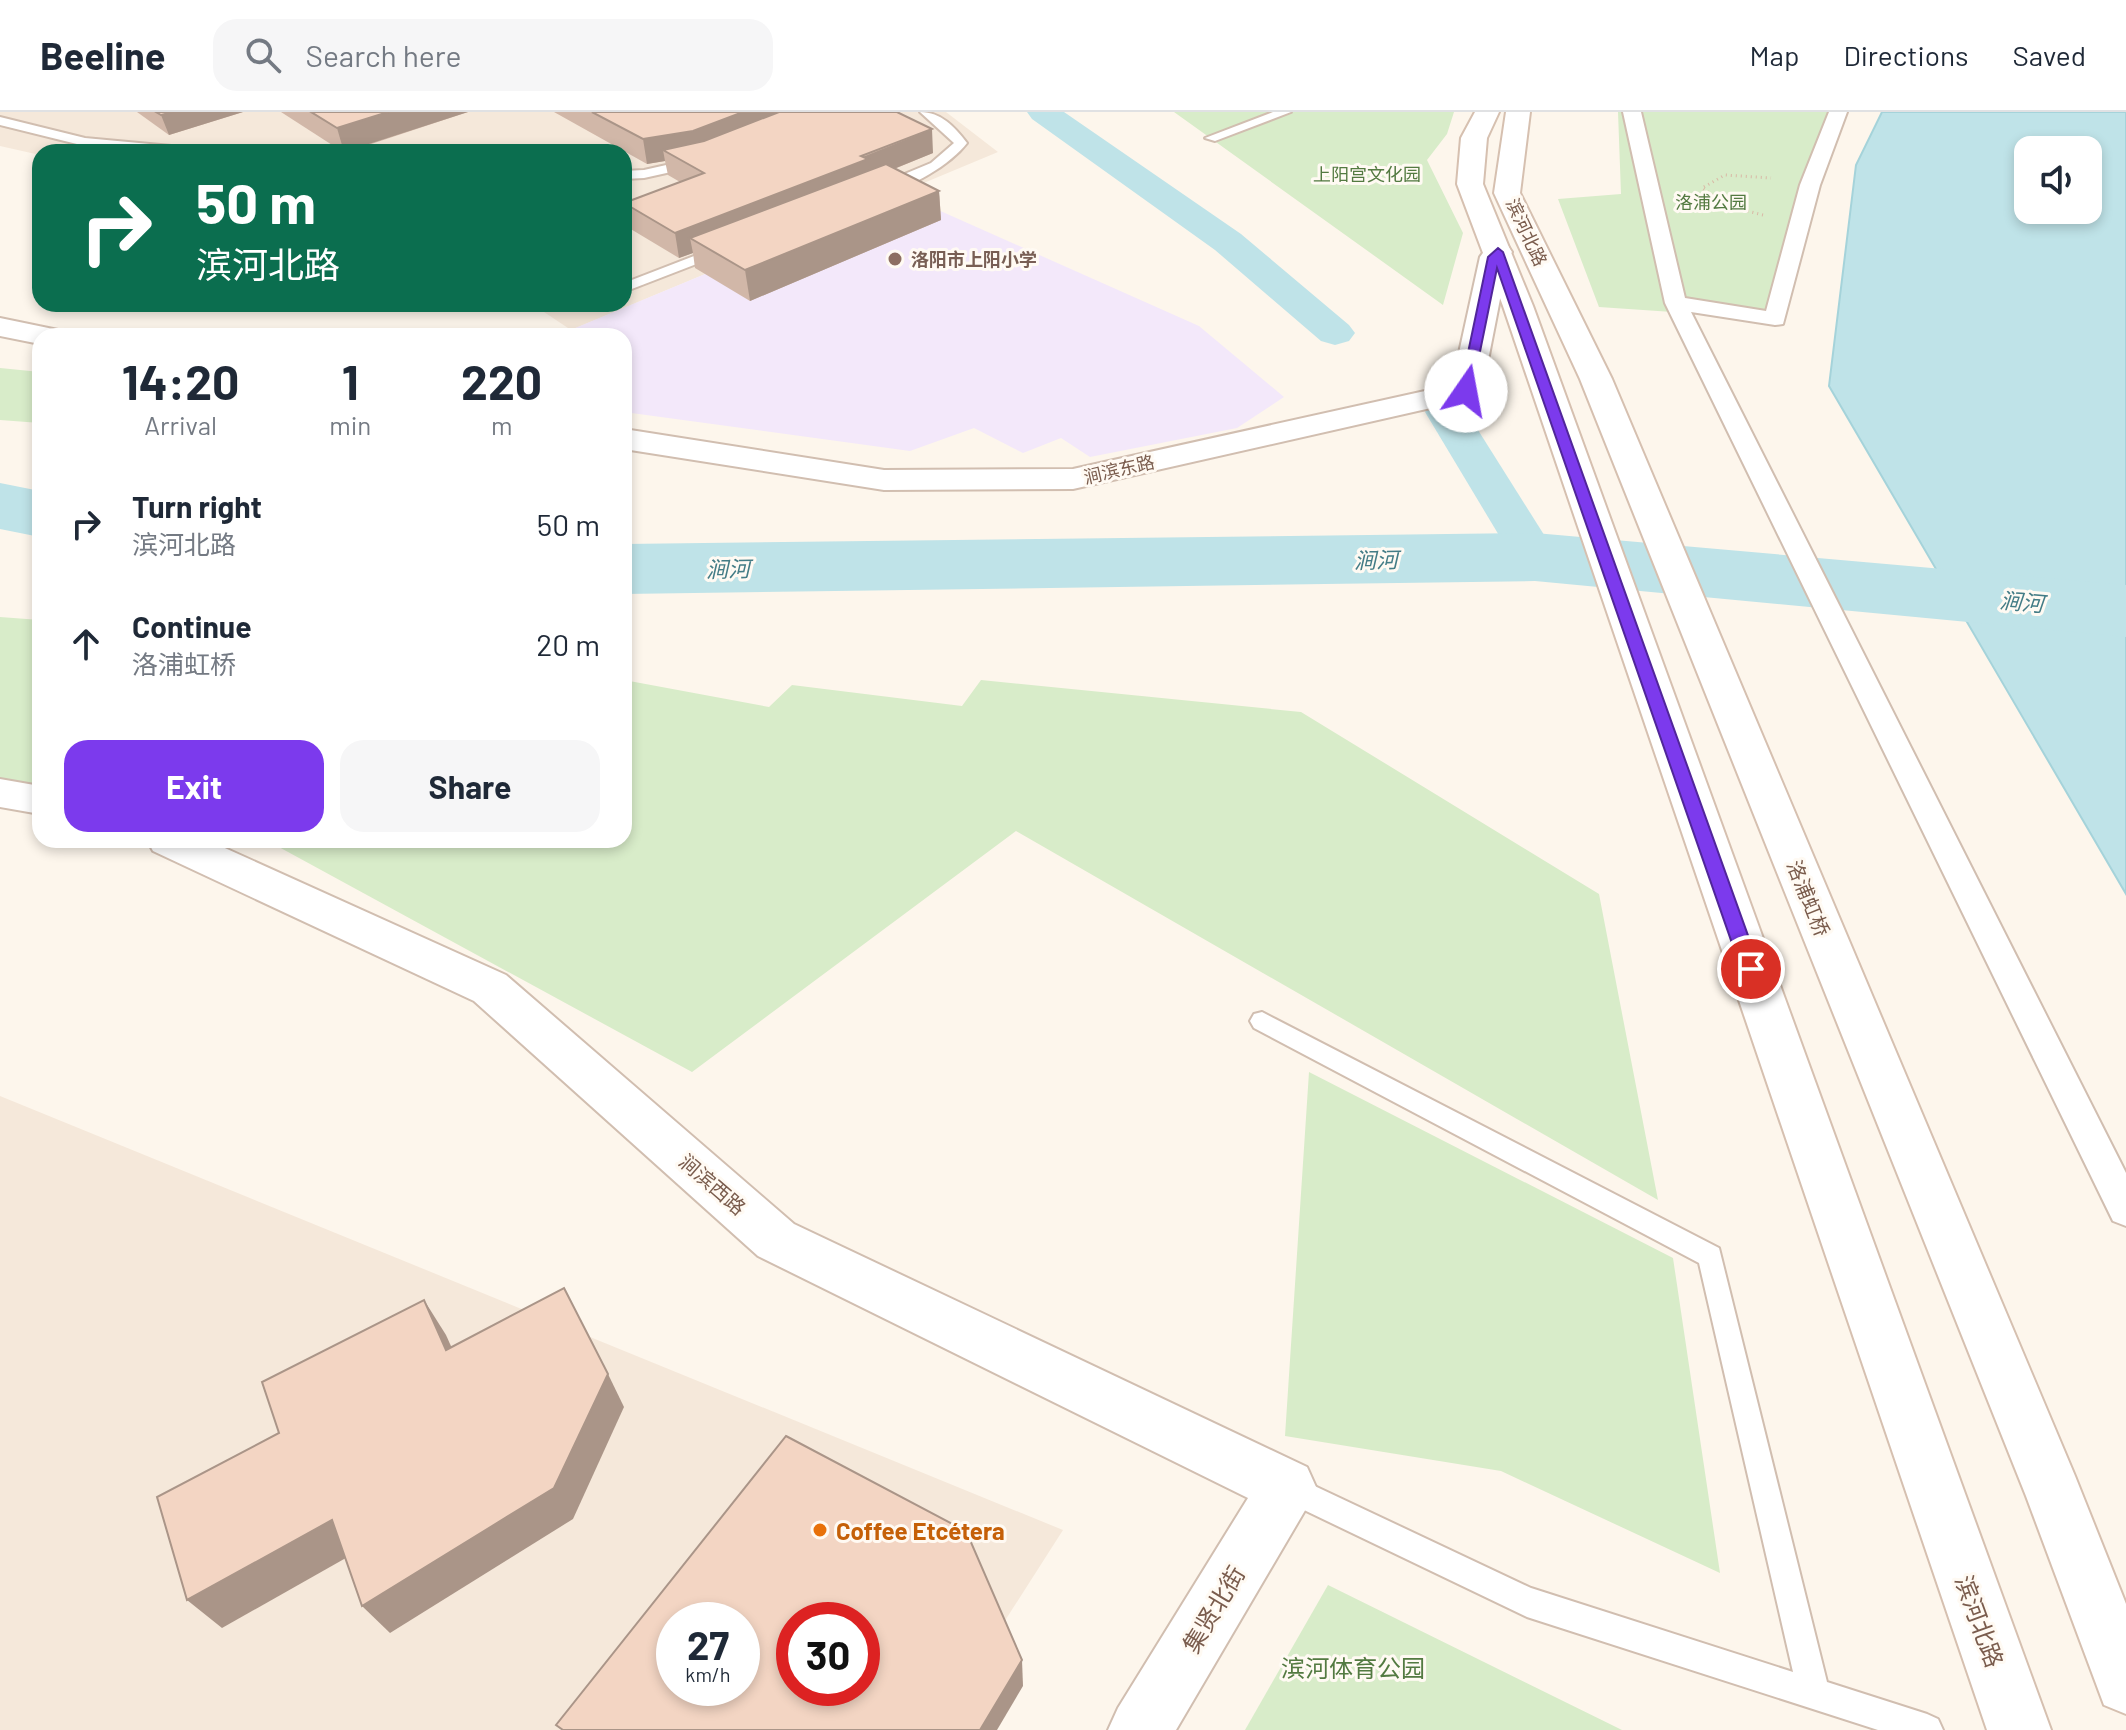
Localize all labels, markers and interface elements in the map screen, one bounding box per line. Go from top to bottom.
search box [213,19,773,91]
text: Beeline [40,32,165,78]
icon: search [241,33,285,77]
text: Search here [305,37,461,73]
text: Map [1750,38,1799,72]
text: Directions [1843,38,1969,72]
text: Saved [2013,38,2086,72]
map controls [2014,136,2102,224]
button: sound [2014,136,2102,224]
park label: 上阳宫文化园 [1313,163,1421,185]
text: 50 m [196,168,316,235]
icon: right [64,176,168,280]
park label: 洛浦公园 [1675,191,1747,213]
street label: 滨河北路 [1502,195,1552,269]
text: 滨河北路 [196,242,340,285]
place label: 洛阳市上阳小学 [911,248,1037,270]
marker: 洛阳市上阳小学 [886,250,904,268]
position arrow [1424,349,1508,433]
text: 14:20 [122,352,239,410]
text: 1 [342,352,359,410]
text: 220 [461,352,542,410]
text: Arrival [144,409,217,440]
text: min [329,409,371,440]
text: m [491,409,512,440]
street label: 涧滨东路 [1081,450,1157,488]
text: Turn right [132,488,262,524]
icon: right [64,502,108,546]
text: 50 m [537,506,600,542]
text: 滨河北路 [132,528,236,559]
water label: 涧河 [1354,546,1402,572]
water label: 涧河 [706,555,754,581]
water label: 涧河 [1999,586,2049,616]
text: Continue [132,608,252,644]
icon: ahead [64,622,108,666]
text: 20 m [536,626,600,662]
text: 洛浦虹桥 [132,648,236,679]
button: Exit [64,740,324,832]
button: Share [340,740,600,832]
street label: 洛浦虹桥 [1783,856,1835,940]
pin [1717,935,1785,1003]
icon: arrive [1729,947,1773,991]
street label: 涧滨西路 [675,1149,751,1219]
place label: Coffee Etcétera [836,1516,1005,1545]
marker: Coffee Etcétera [811,1521,829,1539]
street label: 集贤北街 [1176,1560,1250,1658]
street label: 滨河北路 [1950,1571,2010,1671]
speed limit sign: 30 [776,1602,880,1706]
text: 27 [687,1620,729,1668]
park label: 滨河体育公园 [1281,1653,1425,1682]
text: km/h [685,1662,731,1686]

